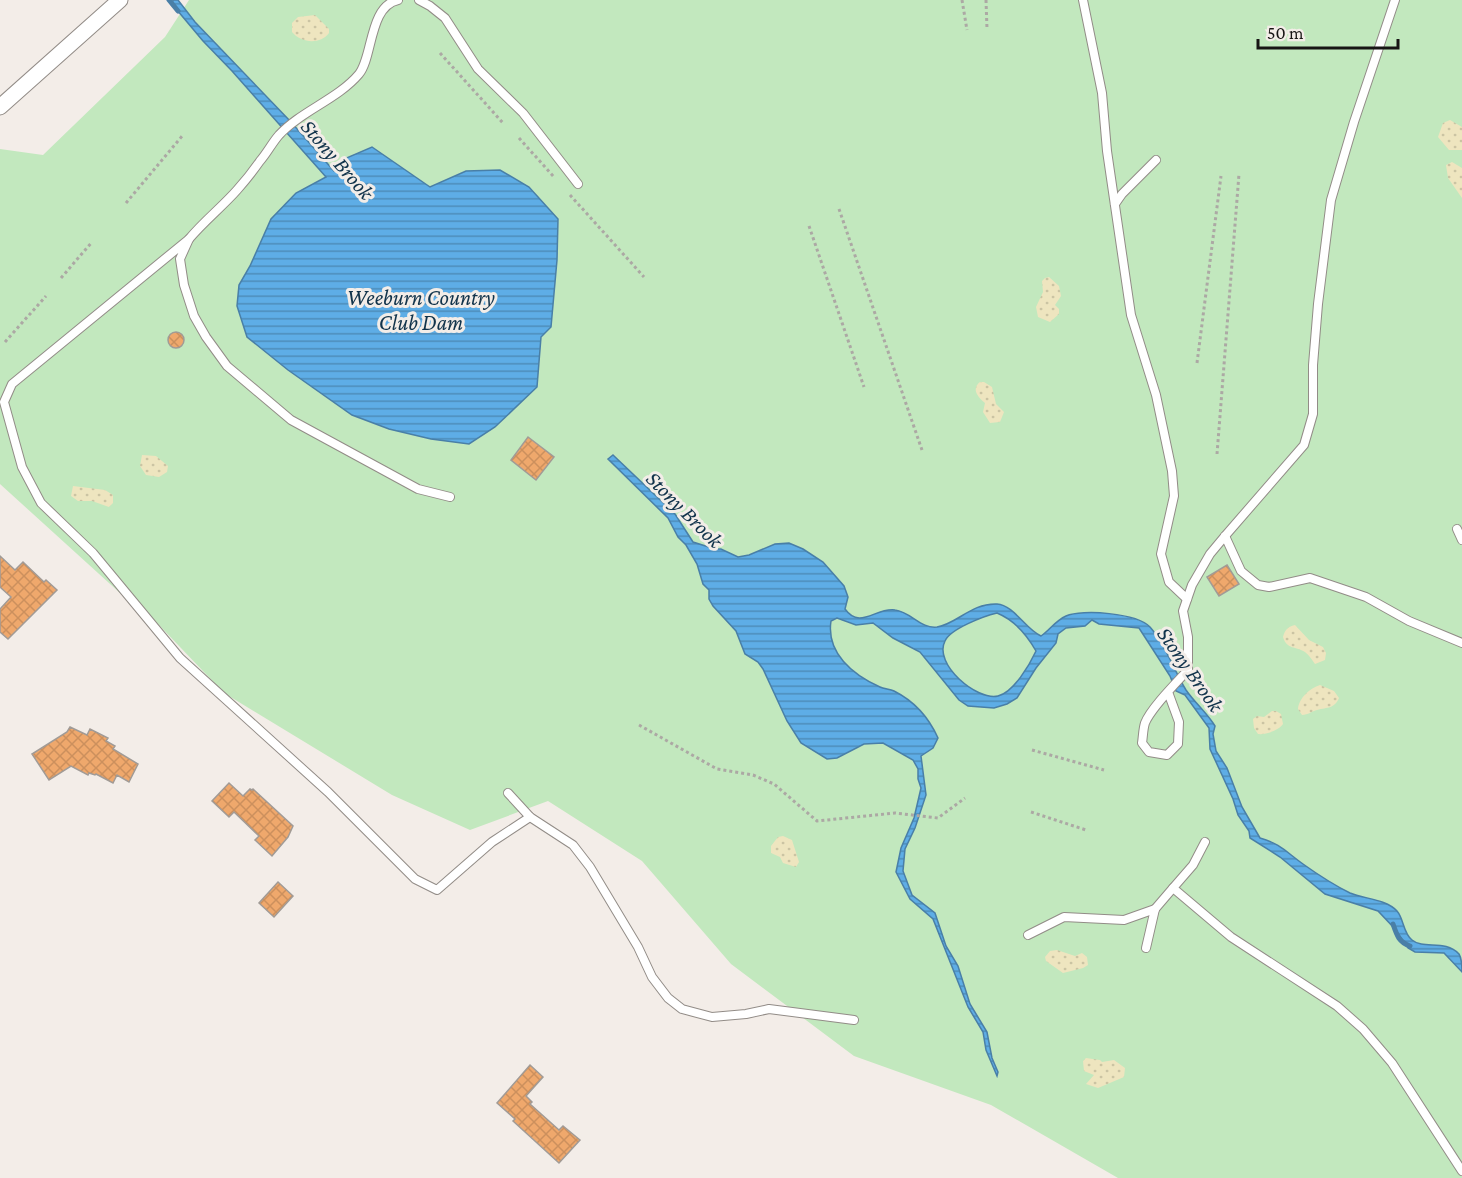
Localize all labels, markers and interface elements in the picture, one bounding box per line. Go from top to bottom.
scale bar [1258,12,1398,50]
text: 50 m [1267,23,1304,43]
water label: Stony Brook [296,114,380,206]
water label: Weeburn Country Club Dam [347,285,495,335]
water label: Stony Brook [641,466,729,554]
water label: Stony Brook [1152,622,1230,718]

